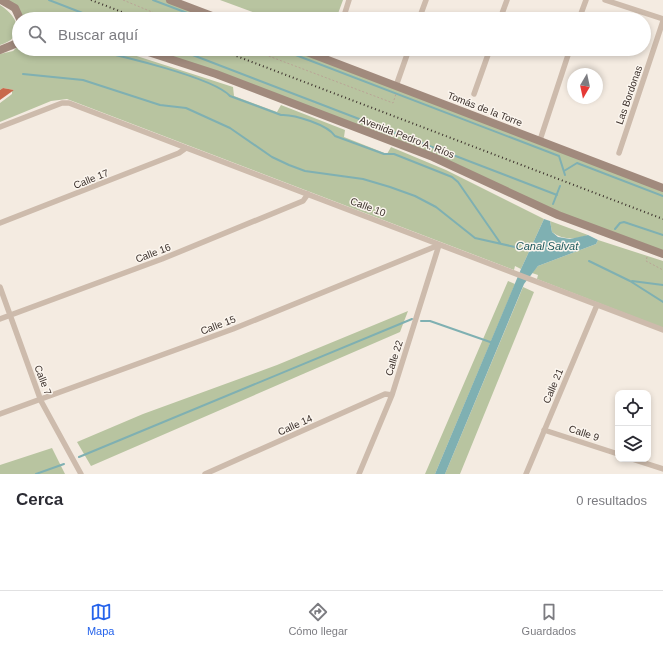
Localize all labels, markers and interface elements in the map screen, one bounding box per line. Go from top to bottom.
search box [12,12,651,56]
icon: search [26,23,48,45]
text: Buscar aquí [58,26,138,43]
street label: Las Bordonas [614,64,644,126]
north arrow [567,68,603,104]
street label: Tomás de la Torre [446,90,524,129]
street label: Avenida Pedro A. Ríos [358,114,456,160]
street label: Calle 17 [72,167,110,191]
street label: Calle 10 [349,195,388,219]
water label: Canal Salvat [516,240,579,252]
street label: Calle 16 [134,241,173,265]
street label: Calle 15 [199,313,238,337]
street label: Calle 22 [383,338,405,377]
street label: Calle 7 [32,363,54,397]
street label: Calle 21 [541,367,565,405]
map controls [615,390,651,462]
button: locate [615,390,651,426]
street label: Calle 14 [276,412,314,437]
street label: Calle 9 [567,423,601,443]
button: layers [615,426,651,462]
text: Cerca [16,490,63,509]
text: 0 resultados [576,493,647,508]
tab: Mapa [87,601,114,637]
tab: Cómo llegar [288,601,348,637]
tab: Guardados [522,601,576,637]

